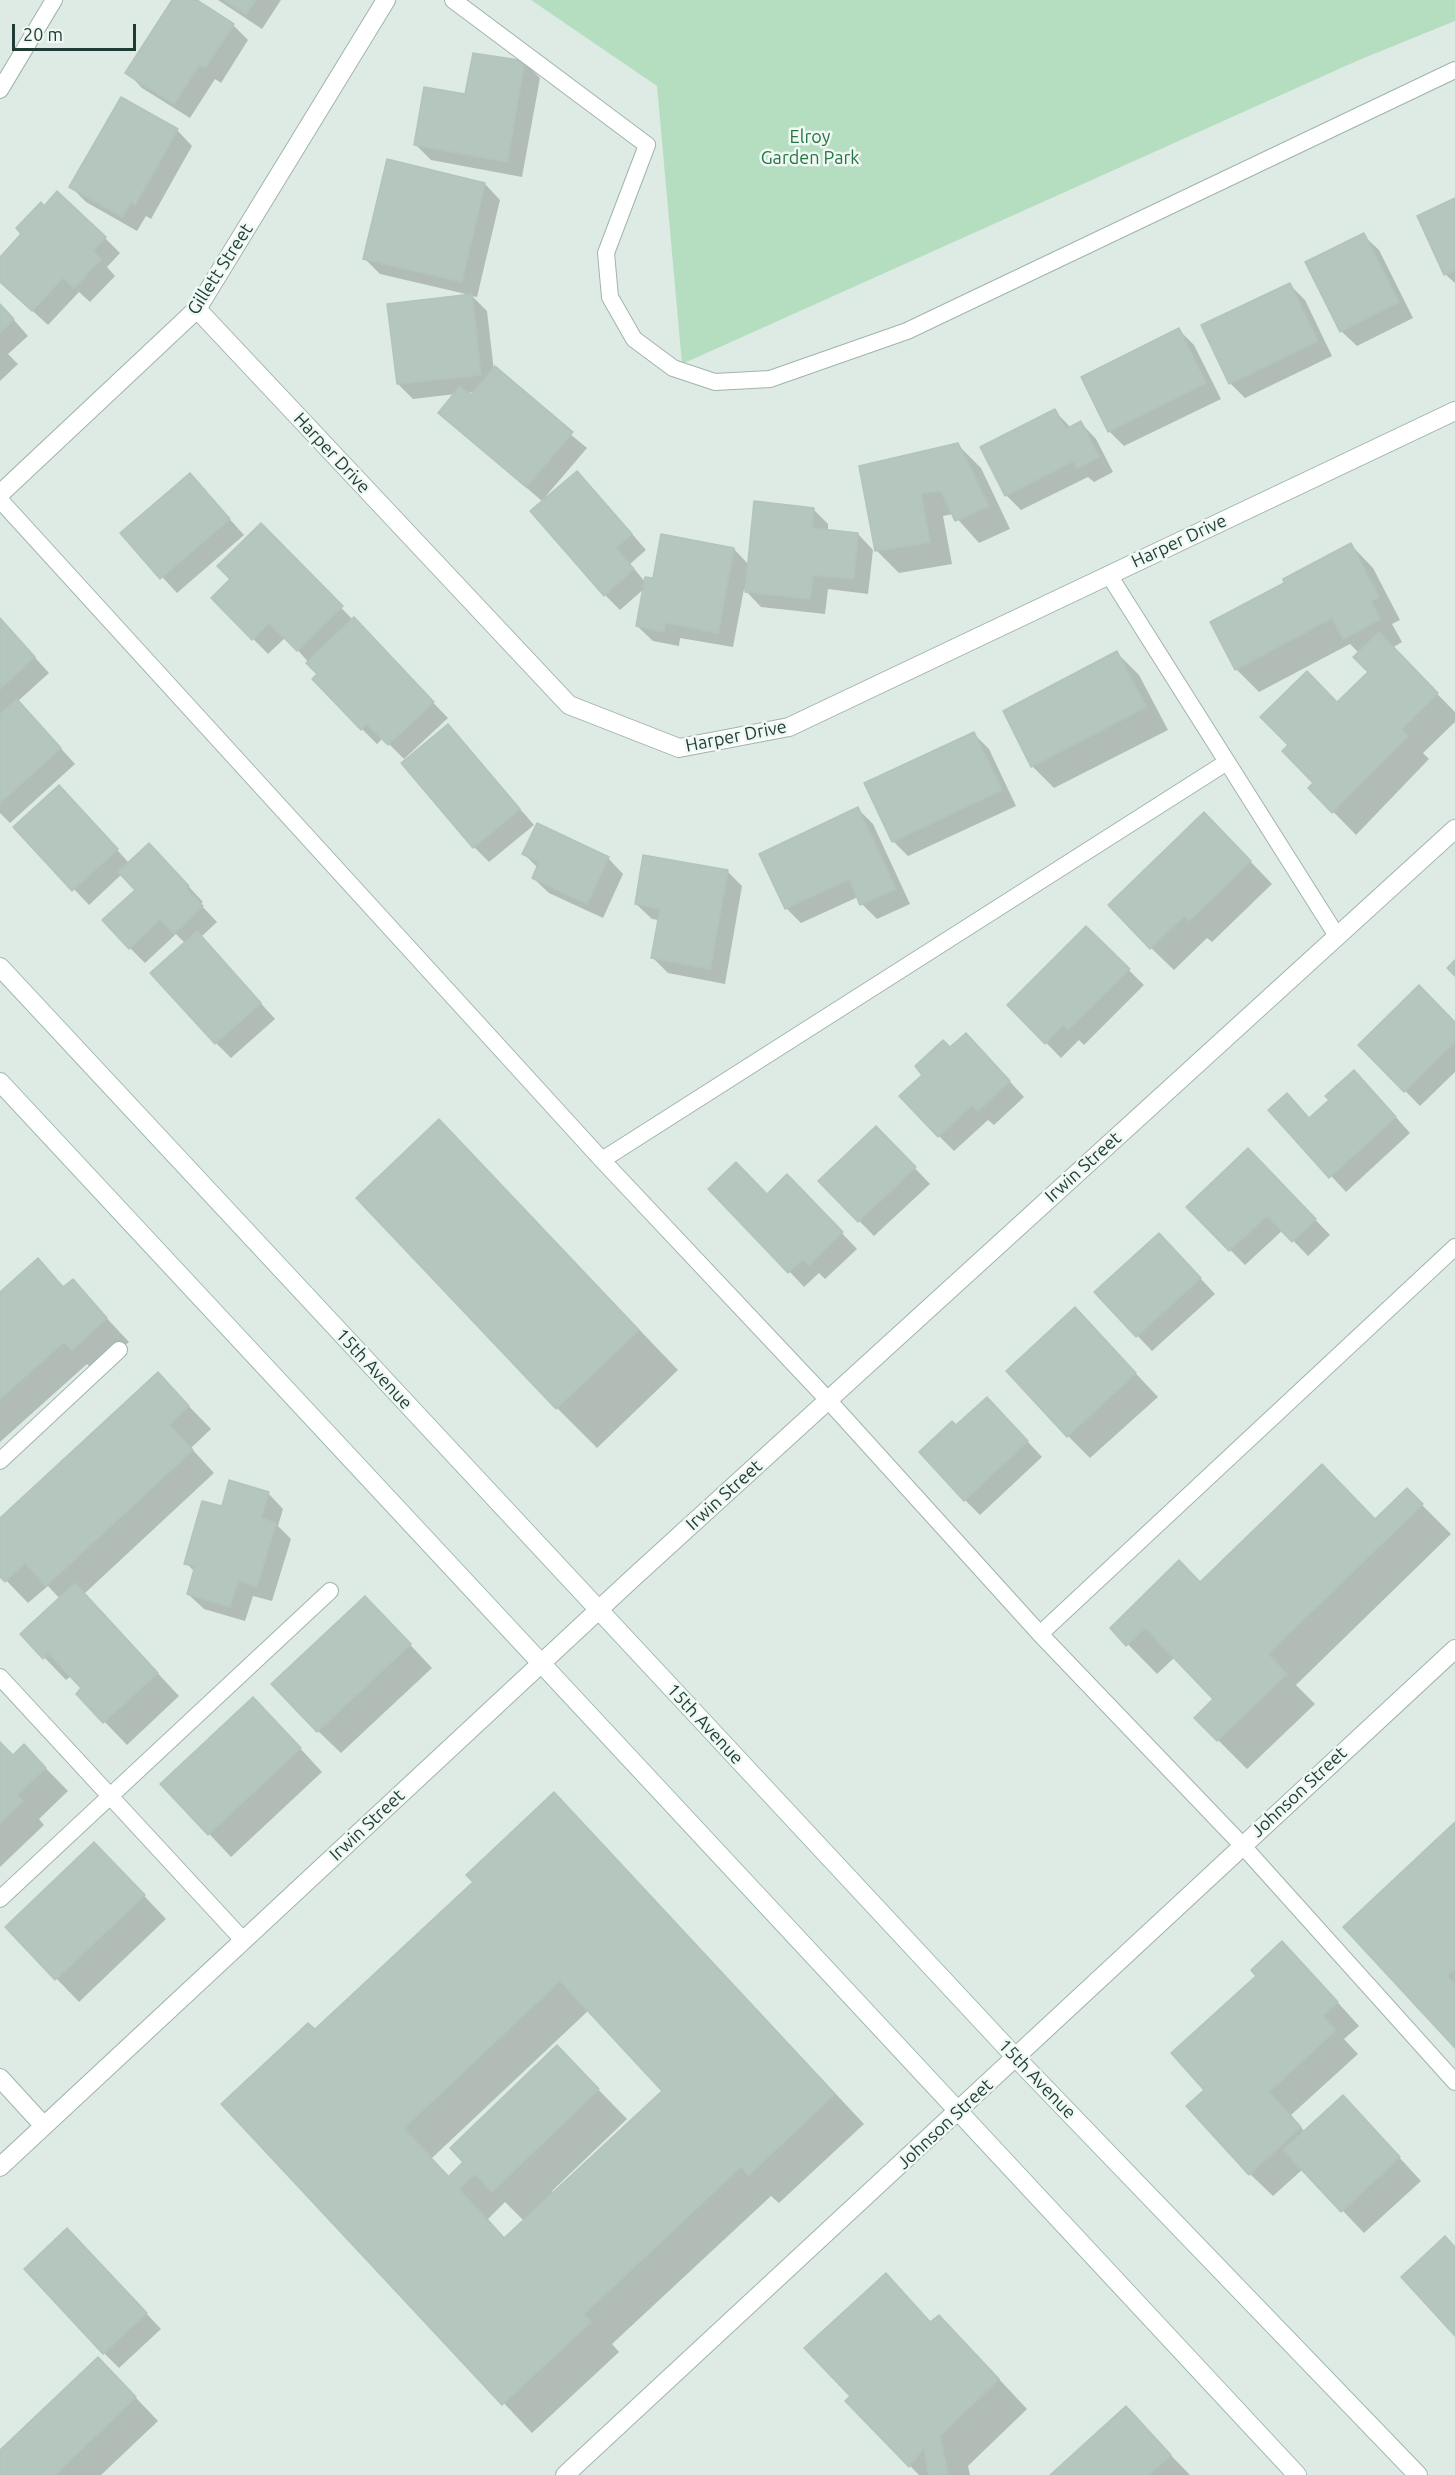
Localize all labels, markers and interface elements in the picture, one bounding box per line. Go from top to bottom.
scale bar [15,12,140,50]
text: 20 m [23,24,63,44]
park label: Elroy Garden Park [761,126,859,168]
street label: Gillett Street [183,219,257,319]
street label: Harper Drive [289,408,375,498]
street label: Harper Drive [1128,510,1230,572]
street label: Harper Drive [684,716,788,756]
street label: Irwin Street [1041,1127,1125,1207]
street label: 15th Avenue [331,1324,417,1414]
street label: Irwin Street [682,1455,766,1535]
street label: 15th Avenue [662,1679,748,1769]
street label: Johnson Street [1247,1742,1351,1842]
street label: Irwin Street [325,1785,409,1865]
street label: 15th Avenue [994,2035,1080,2123]
street label: Johnson Street [893,2074,997,2174]

